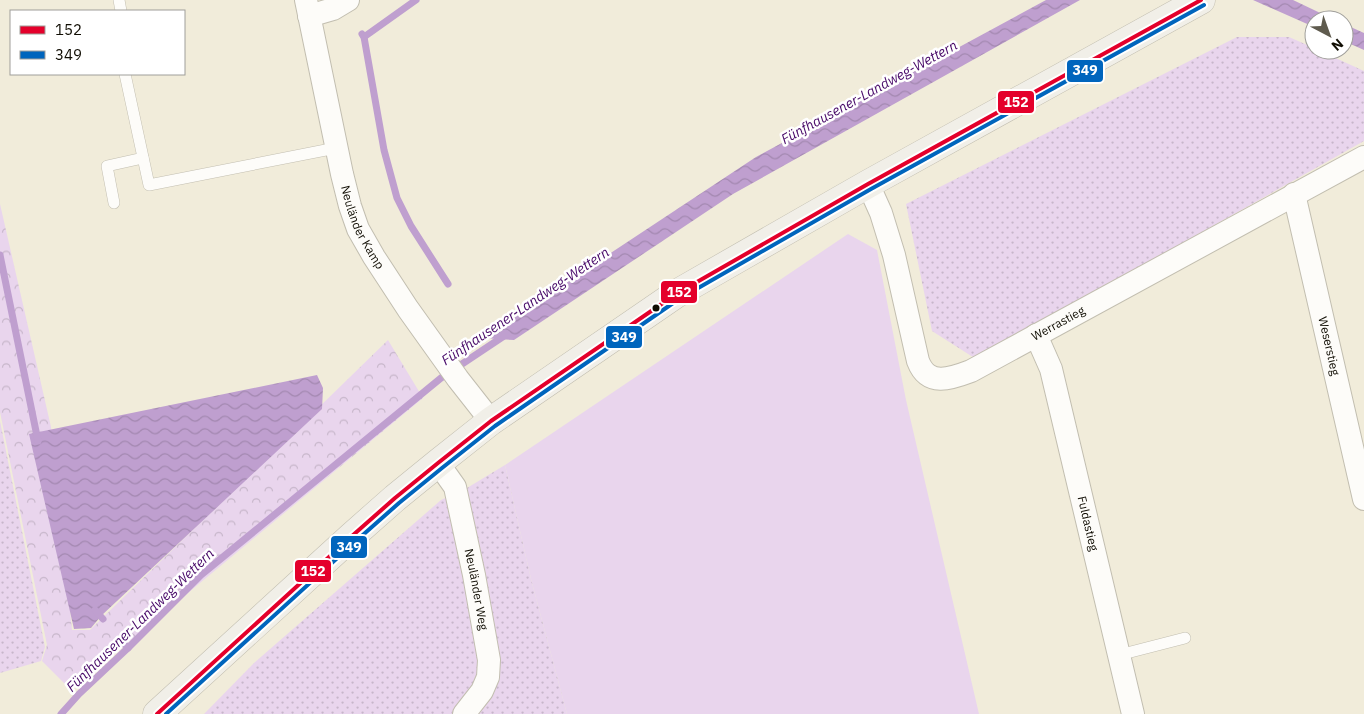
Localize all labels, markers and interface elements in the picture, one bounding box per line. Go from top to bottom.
legend [10,10,185,75]
north arrow [1304,10,1354,60]
text: 152 [55,20,82,39]
text: N [1328,35,1347,55]
water label: Fünfhausener-Landweg-Wettern [778,36,960,148]
text: 349 [55,45,82,64]
line badge: 349 [1066,59,1104,83]
text: 349 [1072,61,1098,79]
line badge: 152 [997,90,1035,114]
text: 152 [1003,93,1029,111]
street label: Neuländer Kamp [338,184,388,272]
water label: Fünfhausener-Landweg-Wettern [438,243,613,369]
line badge: 152 [660,280,698,304]
text: 152 [666,283,692,301]
street label: Werrastieg [1029,302,1088,344]
unlabelled marker [651,303,661,313]
street label: Weserstieg [1315,315,1344,377]
line badge: 349 [605,325,643,349]
text: 349 [611,328,637,346]
street label: Fuldastieg [1074,495,1102,553]
line badge: 349 [330,535,368,559]
text: 349 [336,538,362,556]
water label: Fünfhausener-Landweg-Wettern [62,544,218,696]
street label: Neuländer Weg [462,547,492,632]
line badge: 152 [294,559,332,583]
text: 152 [300,562,326,580]

